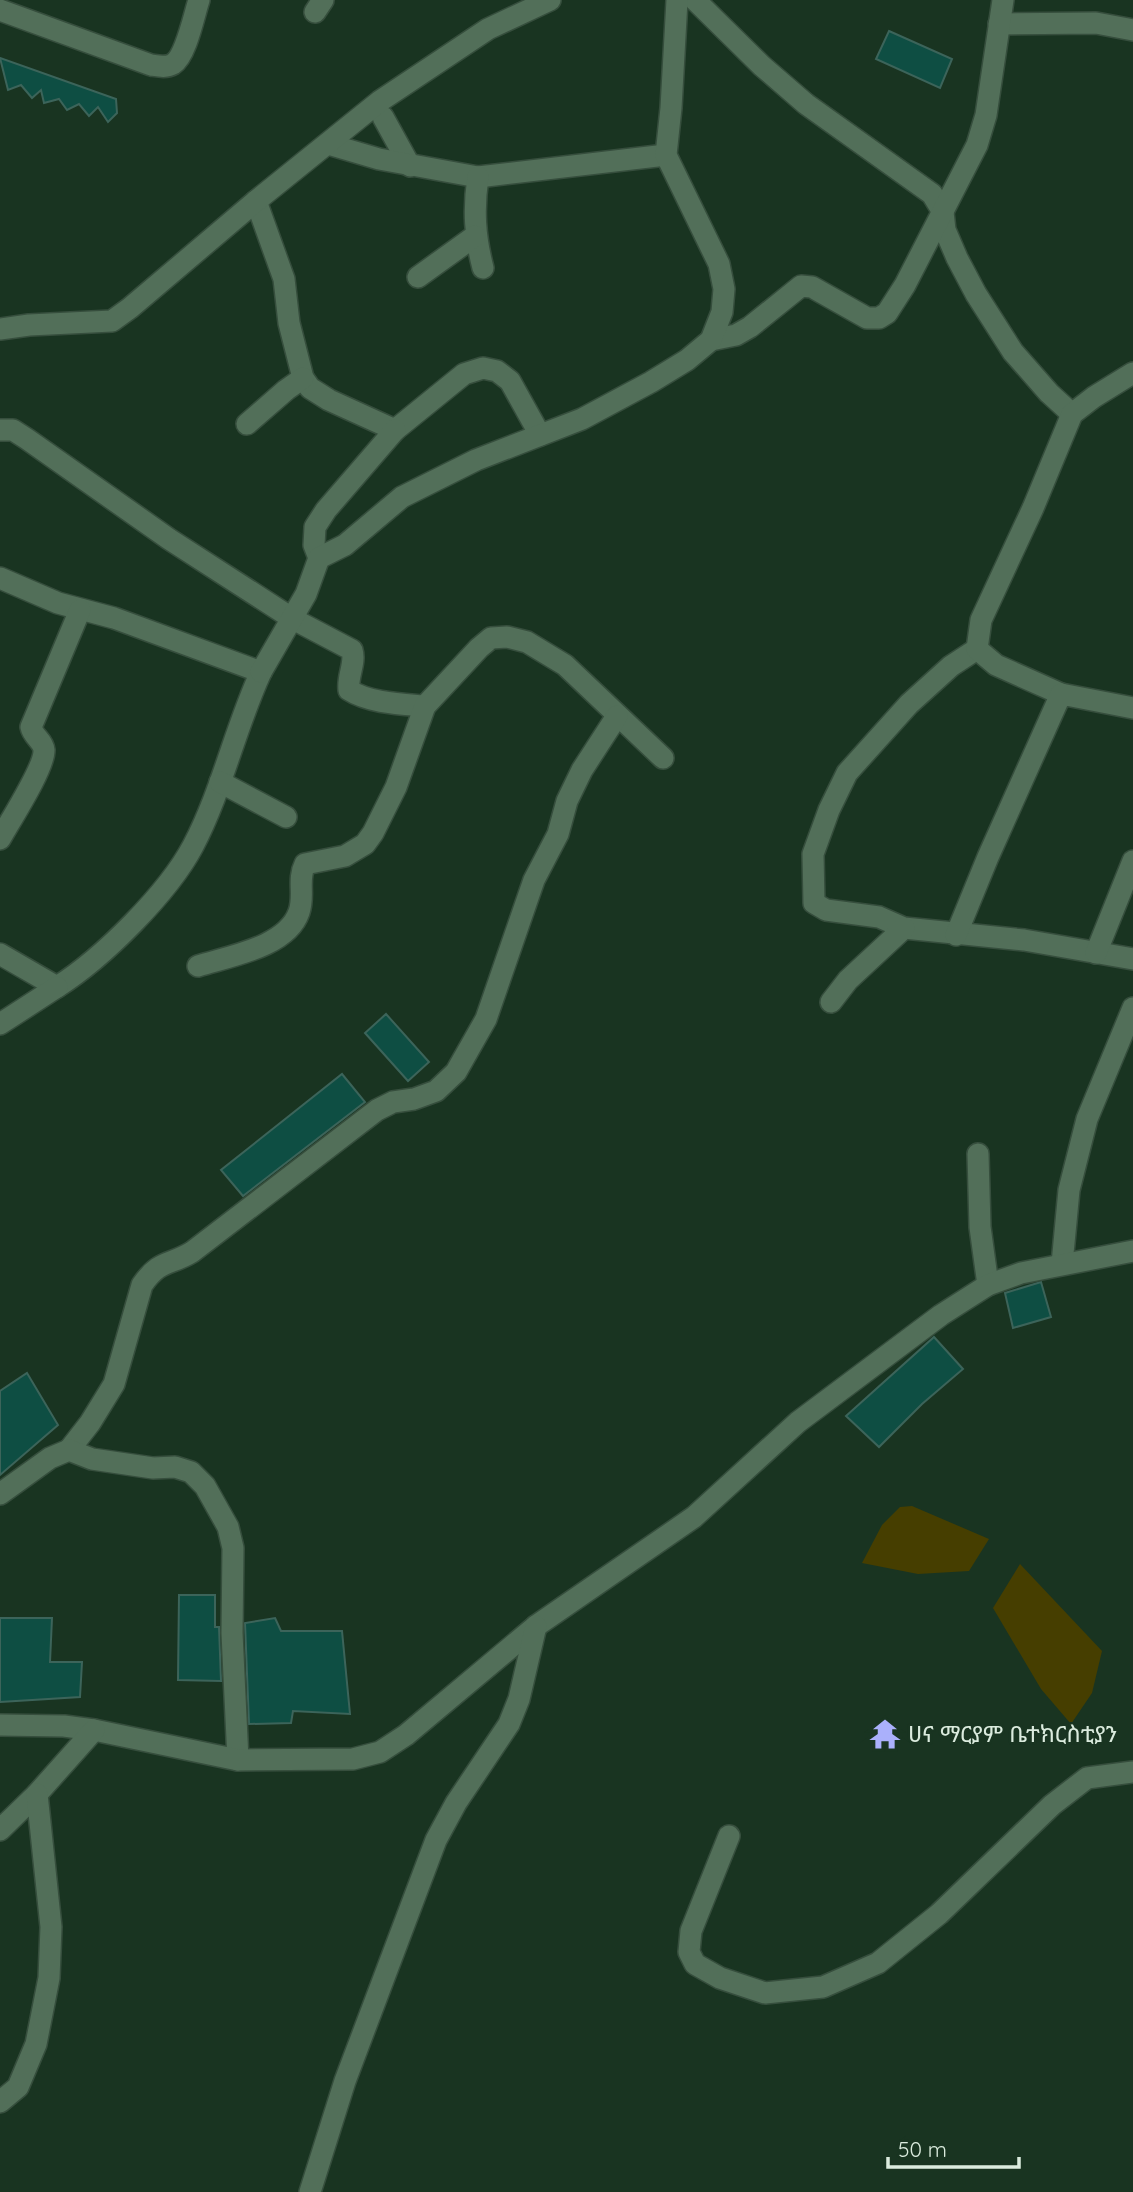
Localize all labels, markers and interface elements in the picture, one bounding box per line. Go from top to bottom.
temple icon: ሀና ማርያም ቤተክርስቲያን [868,1717,902,1751]
place label: ሀና ማርያም ቤተክርስቲያን [908,1719,1117,1748]
scale bar [888,2126,1019,2170]
text: 50 m [898,2136,947,2162]

